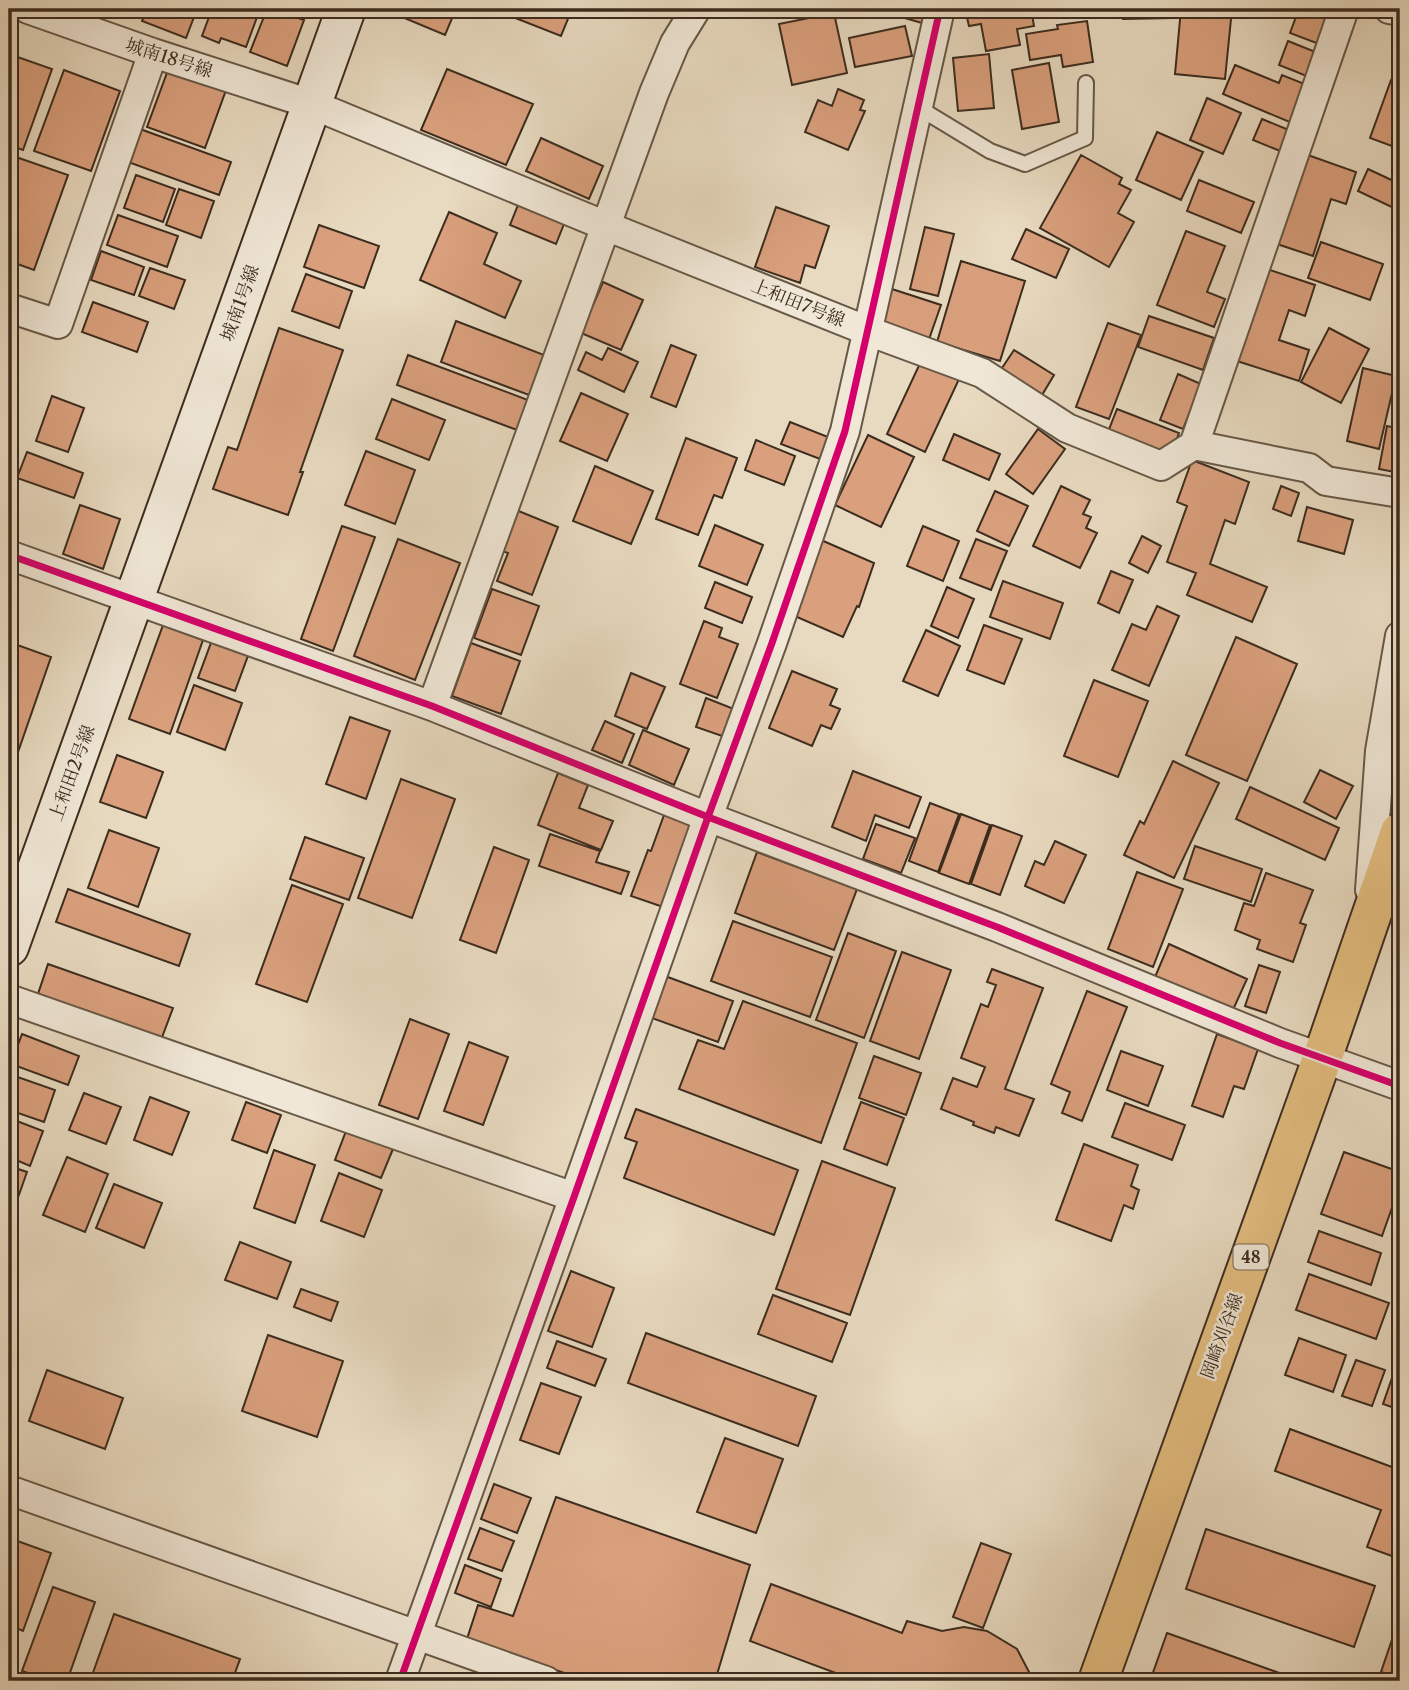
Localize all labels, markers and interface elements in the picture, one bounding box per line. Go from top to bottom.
street label: 城南18号線 [123,34,215,82]
street label: 城南1号線 [216,262,264,344]
street label: 上和田7号線 [748,274,848,332]
street label: 上和田2号線 [45,722,99,824]
road number: 48 [1234,1245,1268,1270]
street label: 岡崎刈谷線 [1196,1290,1248,1382]

